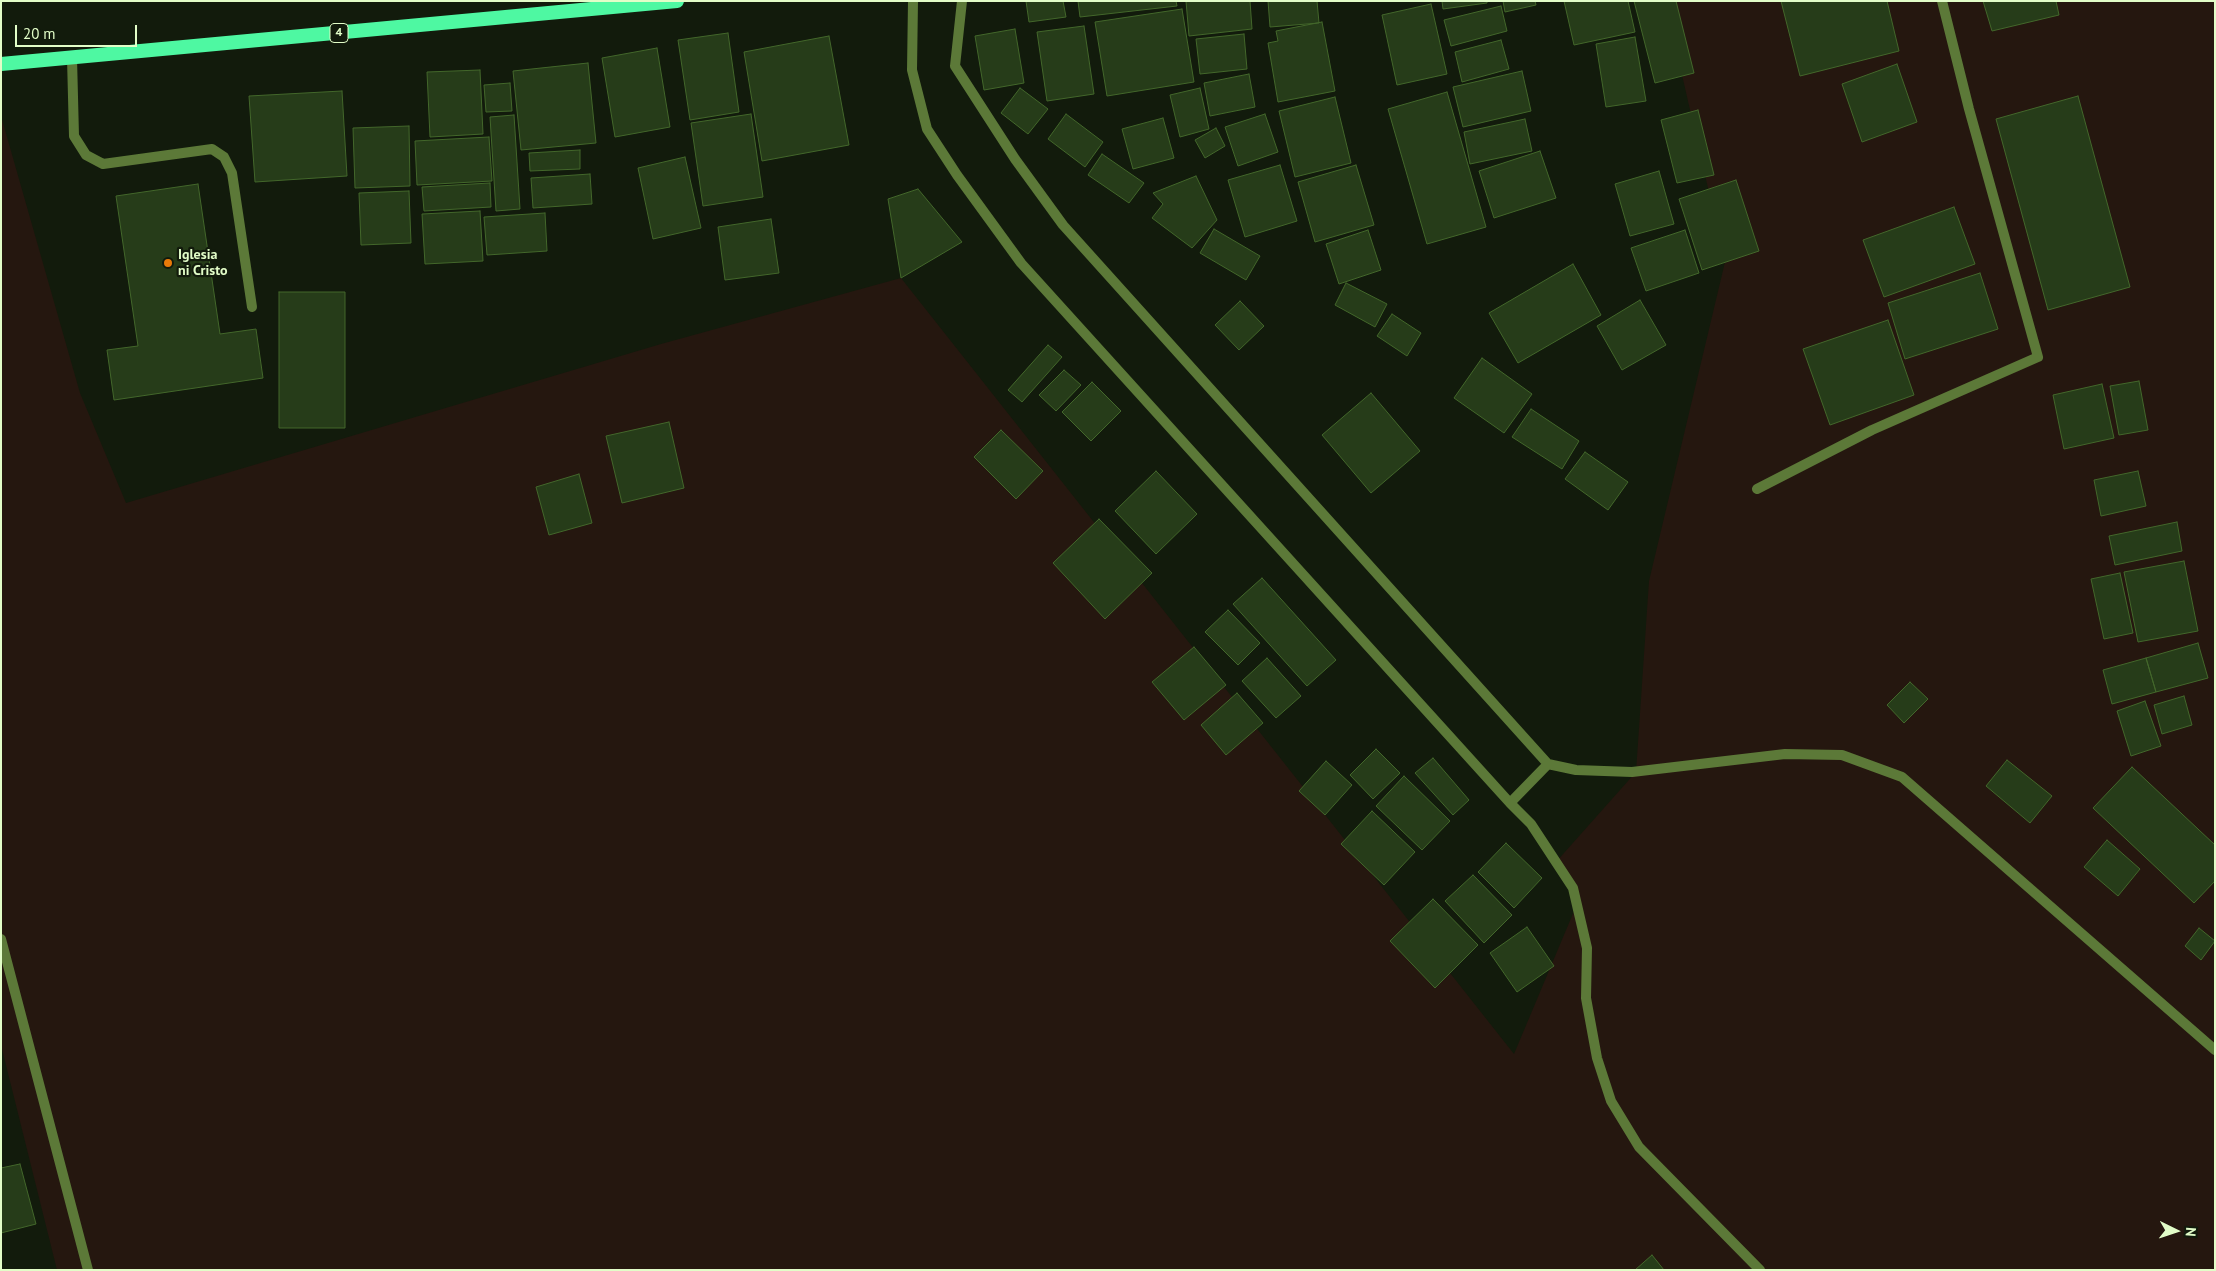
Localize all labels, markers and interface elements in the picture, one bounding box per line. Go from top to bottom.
scale bar [18,15,140,47]
road number: 4 [330,23,348,42]
text: 20 m [23,24,56,43]
place label: Iglesia ni Cristo [178,247,228,280]
marker: Iglesia ni Cristo [162,257,174,269]
north arrow [2151,1206,2201,1256]
text: N [2182,1227,2200,1237]

